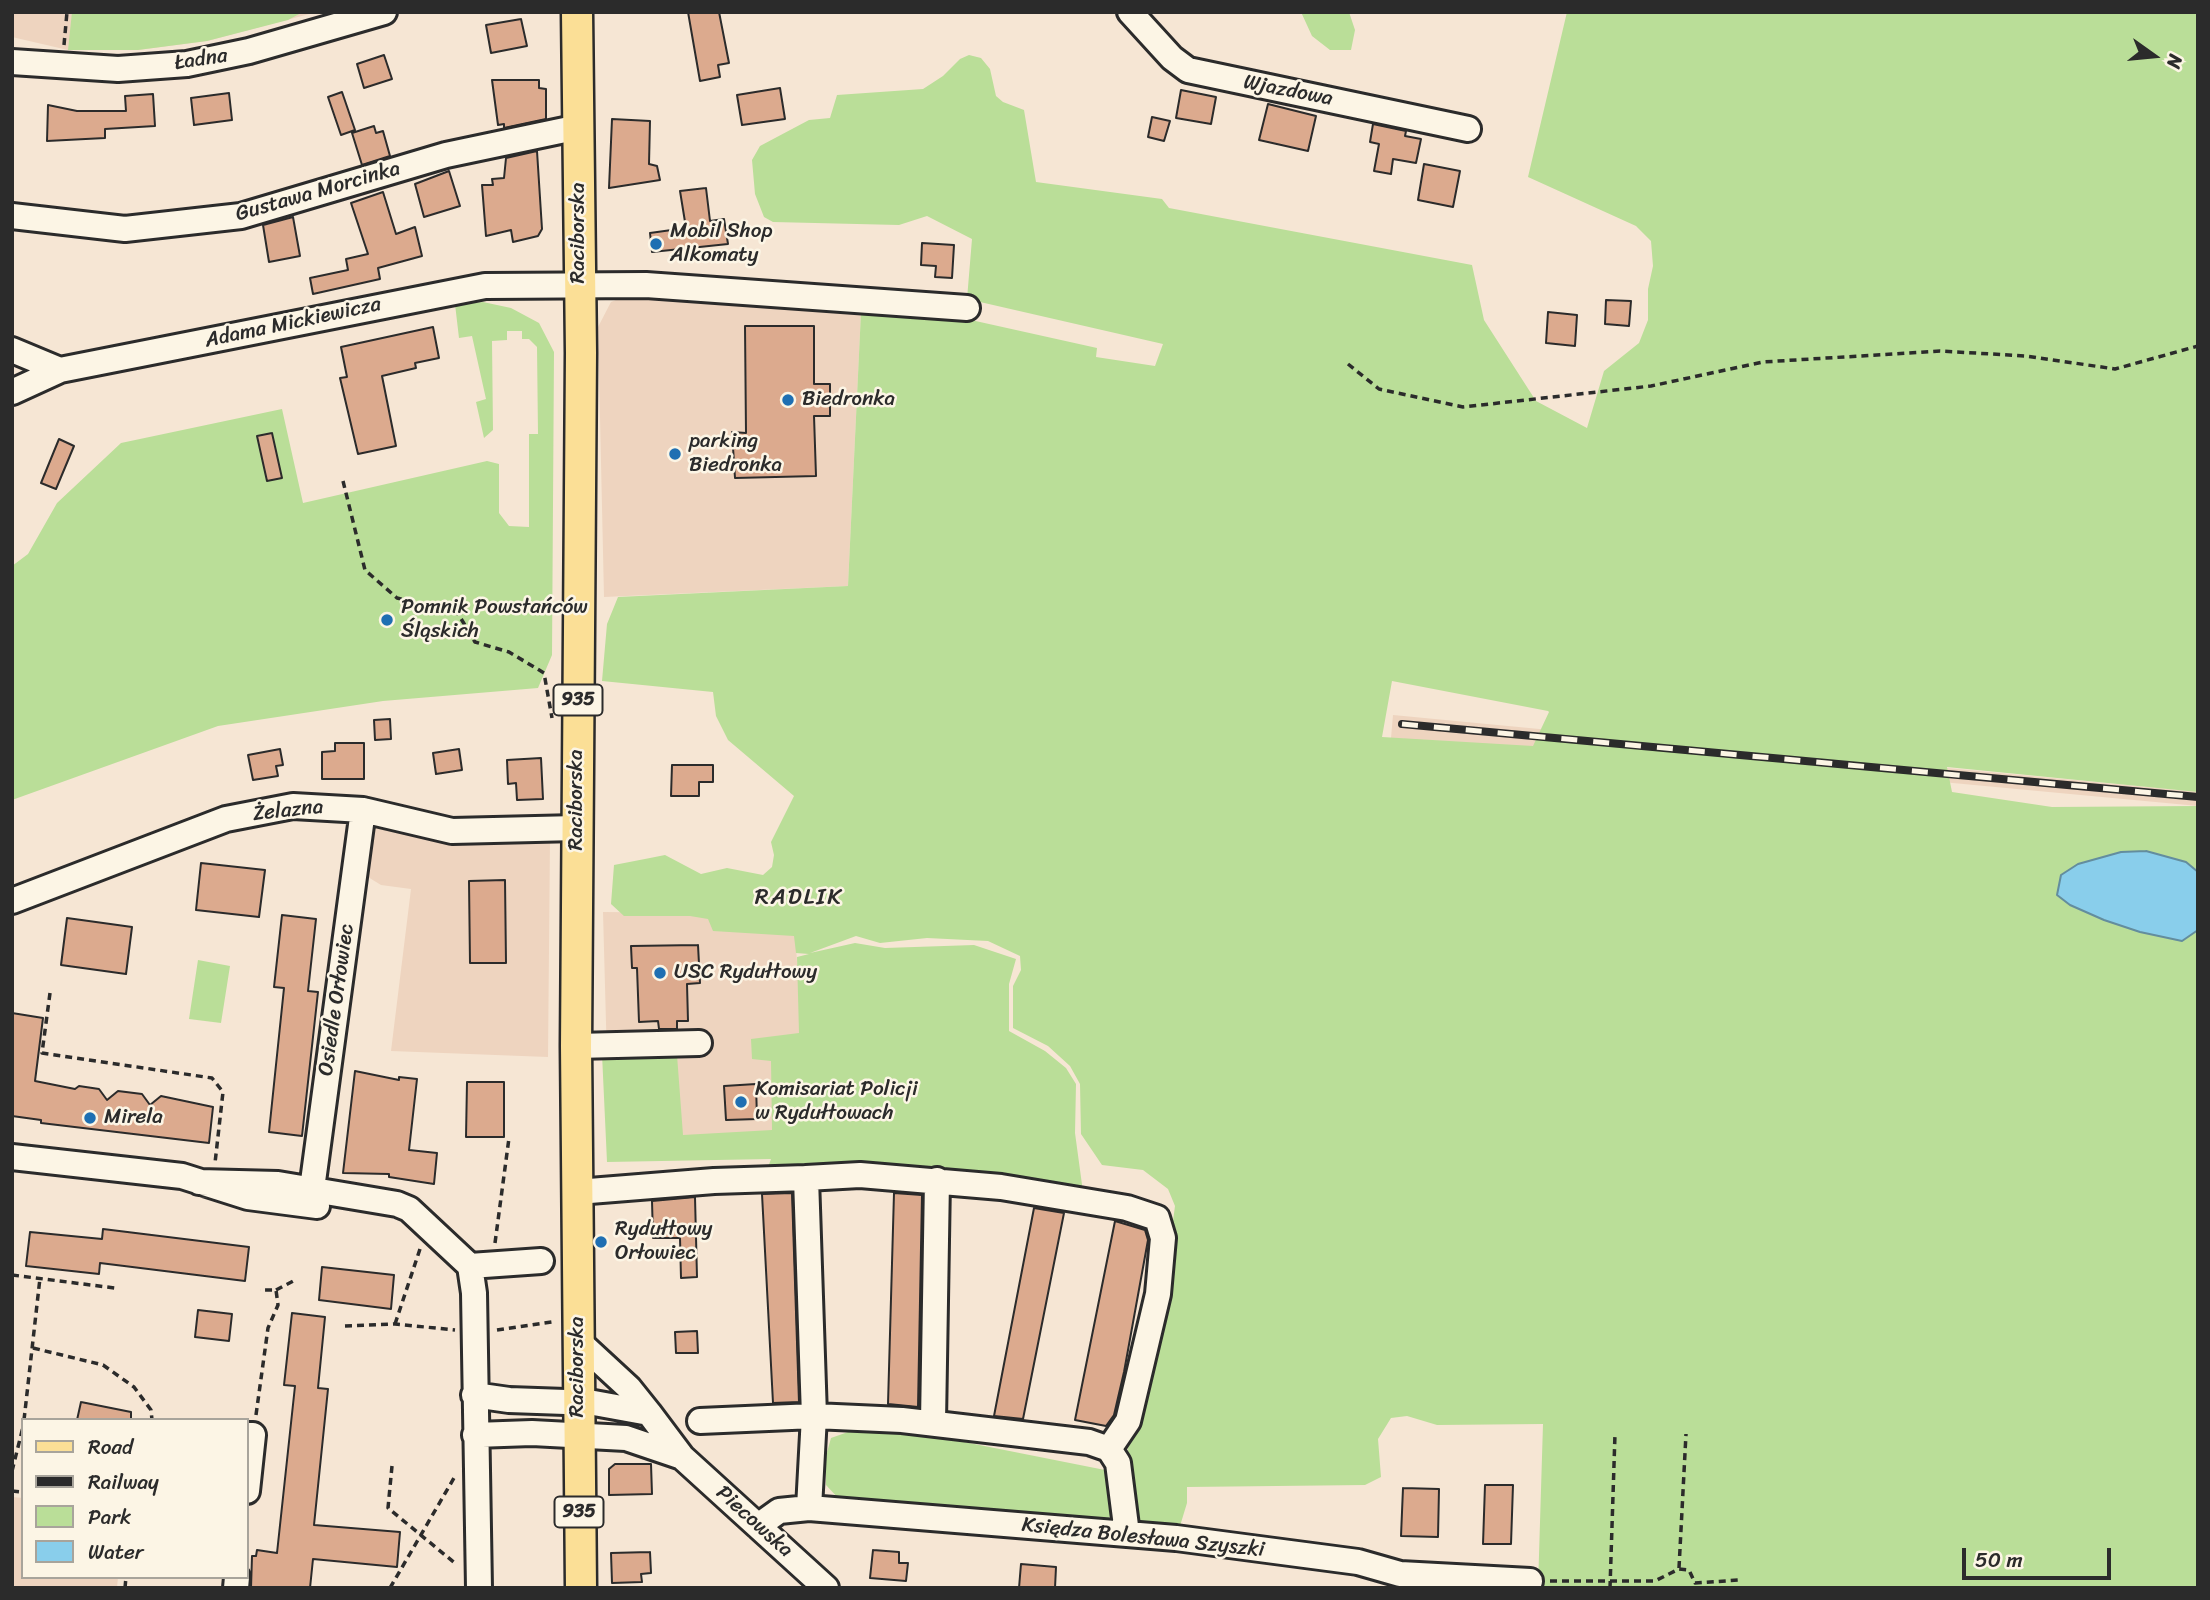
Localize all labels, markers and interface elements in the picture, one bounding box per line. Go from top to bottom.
north arrow [2119,21,2189,91]
street label: Ładna [173,43,229,77]
text: N [2157,51,2192,72]
street label: Wjazdowa [1241,70,1335,112]
street label: Gustawa Morcinka [233,156,403,228]
street label: Raciborska [566,182,592,284]
place label: Mobil Shop Alkomaty [670,219,773,269]
marker: Mobil Shop Alkomaty [648,236,664,252]
street label: Adama Mickiewicza [203,292,383,354]
place label: Biedronka [802,387,895,413]
marker: Biedronka [780,392,796,408]
place label: parking Biedronka [689,429,782,479]
marker: parking Biedronka [667,446,683,462]
place label: Pomnik Powstańców Śląskich [401,595,588,645]
marker: Pomnik Powstańców Śląskich [379,612,395,628]
road number: 935 [554,684,602,716]
street label: Raciborska [564,749,590,851]
street label: Żelazna [252,795,324,827]
district label: RADLIK [757,884,841,912]
street label: Osiedle Orłowiec [314,922,360,1078]
place label: USC Rydułtowy [674,960,817,986]
marker: USC Rydułtowy [652,965,668,981]
place label: Komisariat Policji w Rydułtowach [755,1077,918,1127]
marker: Komisariat Policji w Rydułtowach [733,1094,749,1110]
place label: Mirela [104,1105,163,1131]
marker: Mirela [82,1110,98,1126]
place label: Rydułtowy Orłowiec [615,1217,712,1267]
marker: Rydułtowy Orłowiec [593,1234,609,1250]
street label: Raciborska [565,1316,591,1418]
legend [21,1418,248,1579]
text: Road [88,1428,133,1466]
text: Railway [88,1463,159,1501]
street label: Piecowska [710,1481,798,1563]
road number: 935 [554,1496,604,1528]
text: Park [88,1498,131,1536]
street label: Księdza Bolesława Szyszki [1020,1513,1266,1563]
text: Water [88,1533,143,1571]
scale bar [1965,1534,2114,1578]
text: 50 m [1975,1541,2023,1579]

